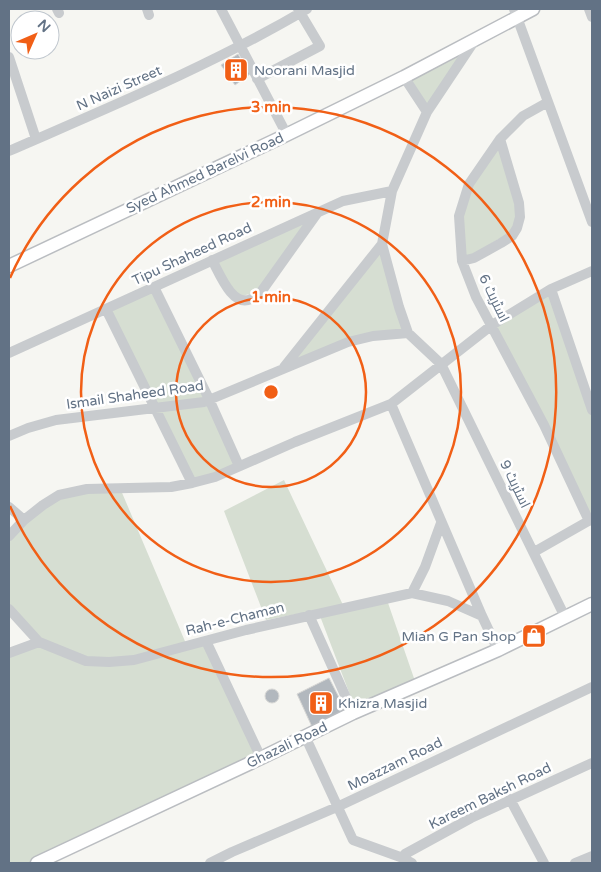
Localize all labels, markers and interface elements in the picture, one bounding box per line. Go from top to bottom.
north arrow [10,10,60,60]
text: N [34,16,54,36]
building icon: Noorani Masjid [223,57,249,83]
street label: N Naizi Street [74,61,165,114]
place label: Noorani Masjid [254,62,355,79]
text: 3 min [251,98,291,116]
street label: Syed Ahmed Barelvi Road [123,129,287,217]
text: 2 min [251,193,291,211]
street label: Tipu Shaheed Road [130,219,254,289]
street label: اسٹریٹ 6 [475,271,513,325]
text: 1 min [251,288,291,306]
street label: Ismail Shaheed Road [65,377,205,413]
centre of rings [262,383,280,401]
street label: اسٹریٹ 9 [496,457,534,511]
street label: Rah-e-Chaman [184,599,286,639]
shop icon: Mian G Pan Shop [521,623,547,649]
place label: Mian G Pan Shop [401,628,516,645]
building icon: Khizra Masjid [308,690,334,716]
place label: Khizra Masjid [338,695,427,712]
street label: Ghazali Road [244,718,330,772]
street label: Moazzam Road [345,734,445,794]
street label: Kareem Baksh Road [426,759,554,833]

